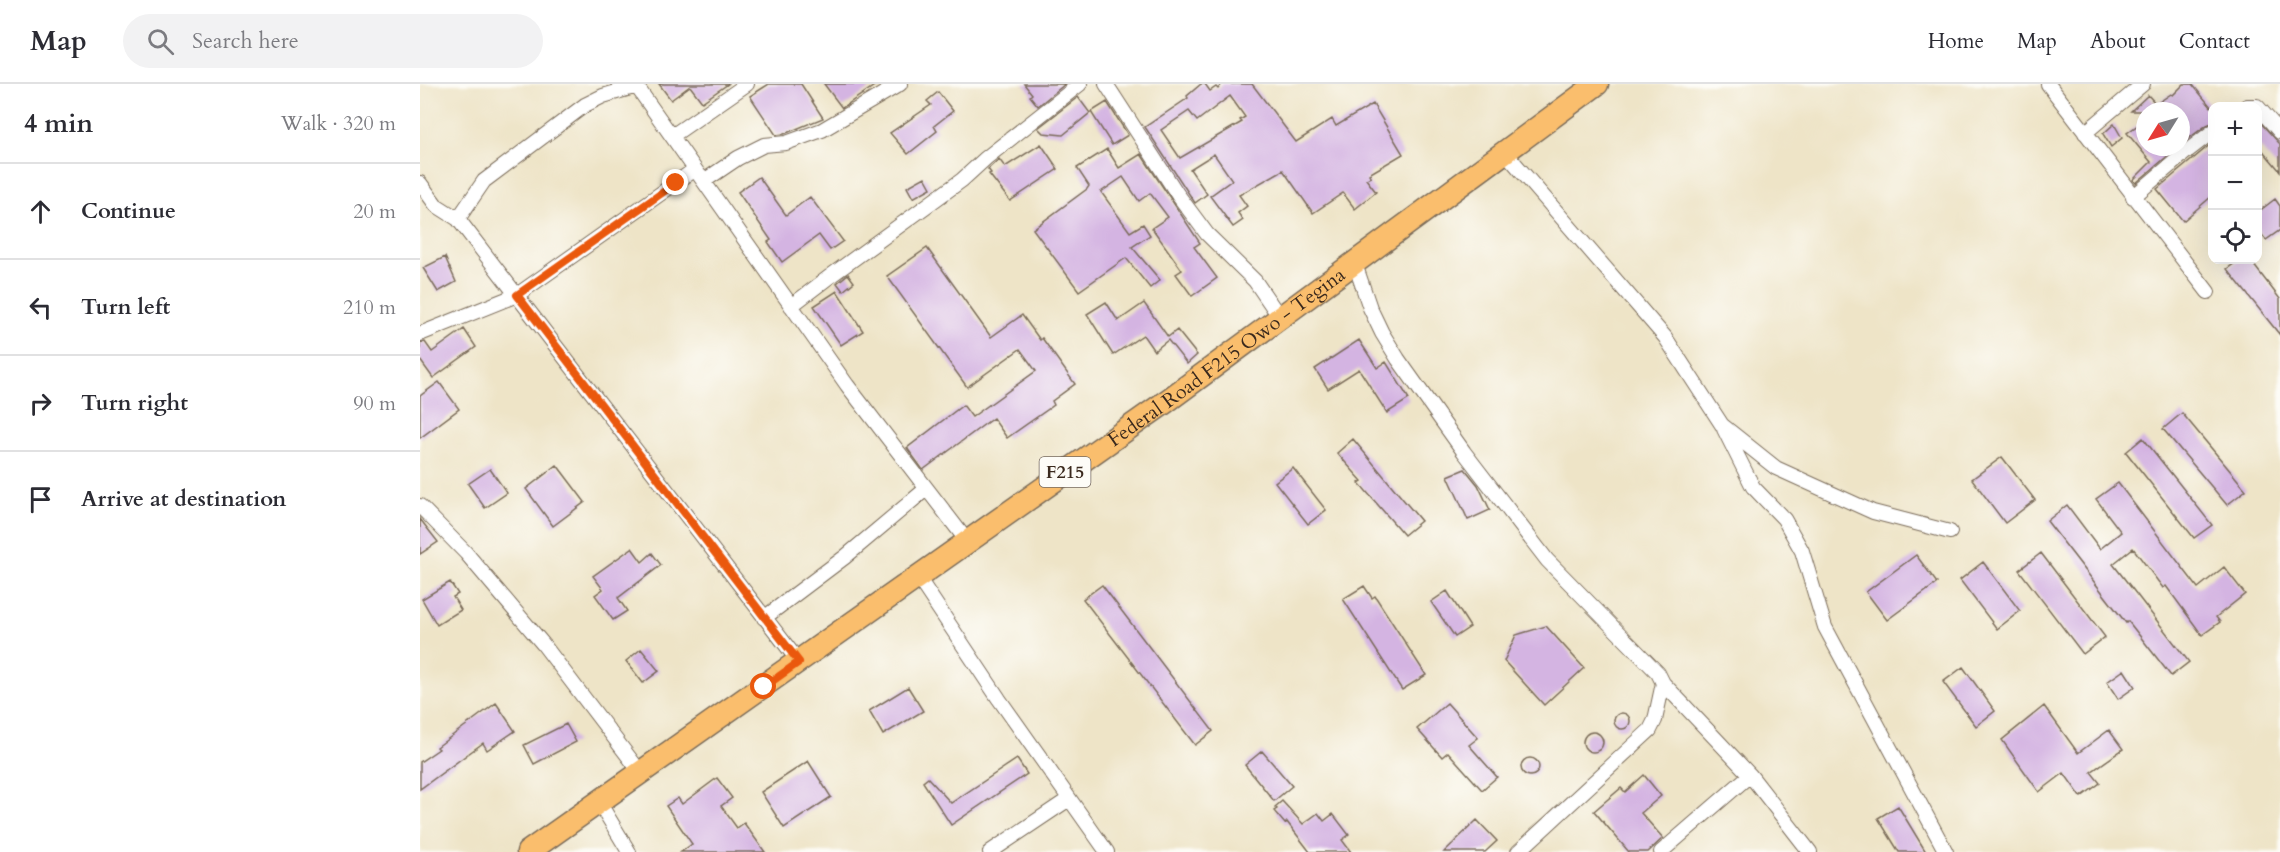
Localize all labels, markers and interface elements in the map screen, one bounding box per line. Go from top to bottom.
search box [123,14,543,68]
text: Map [30,22,87,60]
icon: search [144,25,177,58]
text: Search here [192,26,299,56]
text: Home [1928,27,1984,56]
text: Map [2017,27,2057,56]
text: About [2090,27,2146,56]
text: Contact [2179,27,2250,56]
north arrow [2136,102,2190,156]
map controls [2208,102,2262,264]
button: + [2208,102,2262,156]
text: 4 min [24,106,93,141]
text: Walk · 320 m [281,110,396,137]
button: − [2208,156,2262,210]
route end [662,169,688,195]
icon: ahead [24,195,57,228]
text: Continue [81,196,176,226]
text: 20 m [353,198,396,225]
button: locate [2208,210,2262,264]
street label: Federal Road F215 Owo - Tegina [1102,261,1351,453]
icon: left [24,291,57,324]
text: Turn left [81,292,170,322]
text: 210 m [343,294,396,321]
icon: right [24,387,57,420]
text: Turn right [81,388,188,418]
text: 90 m [353,390,396,417]
road number: F215 [1040,457,1090,487]
icon: arrive [24,483,57,516]
text: Arrive at destination [81,484,286,514]
route start [750,673,776,699]

